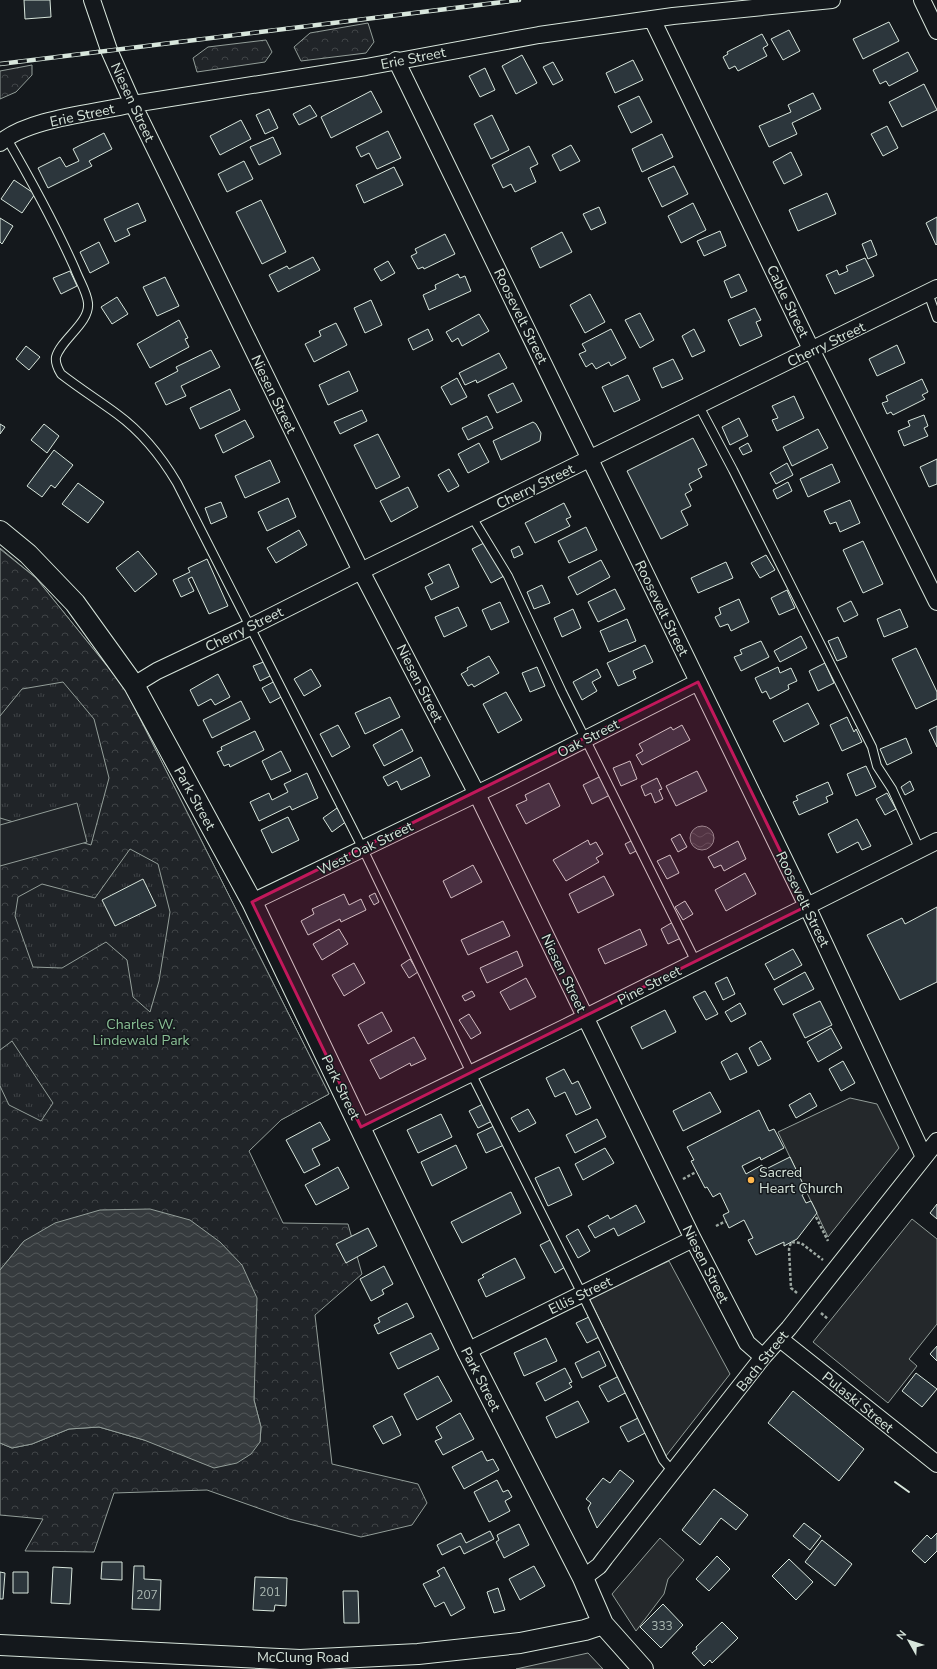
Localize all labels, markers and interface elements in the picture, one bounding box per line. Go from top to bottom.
street label: Erie Street [379,43,447,74]
street label: Niesen Street [106,60,159,145]
street label: Erie Street [48,99,116,132]
street label: Cable Street [762,262,813,341]
street label: Roosevelt Street [489,265,552,367]
street label: Cherry Street [784,317,868,371]
street label: Niesen Street [246,352,301,437]
street label: Cherry Street [493,459,577,513]
street label: Roosevelt Street [630,557,693,659]
street label: Cherry Street [202,602,286,656]
street label: Niesen Street [392,641,447,725]
street label: Oak Street [554,715,622,762]
street label: Park Street [169,763,220,833]
street label: West Oak Street [314,817,416,880]
street label: Roosevelt Street [771,848,834,950]
street label: Niesen Street [536,931,591,1016]
street label: Pine Street [614,961,685,1010]
park label: Charles W. Lindewald Park [92,1015,191,1050]
street label: Park Street [317,1052,364,1123]
place label: Sacred Heart Church [759,1163,843,1198]
marker: Sacred Heart Church [746,1175,756,1185]
street label: Niesen Street [678,1222,733,1306]
street label: Ellis Street [545,1272,615,1319]
street label: Bach Street [732,1327,793,1396]
street label: Park Street [456,1344,505,1415]
street label: Pulaski Street [818,1368,898,1437]
house number: 201 [259,1584,281,1600]
house number: 207 [136,1587,158,1603]
house number: 333 [651,1618,673,1634]
north arrow [889,1621,929,1661]
text: N [893,1627,910,1643]
street label: McClung Road [257,1648,349,1667]

